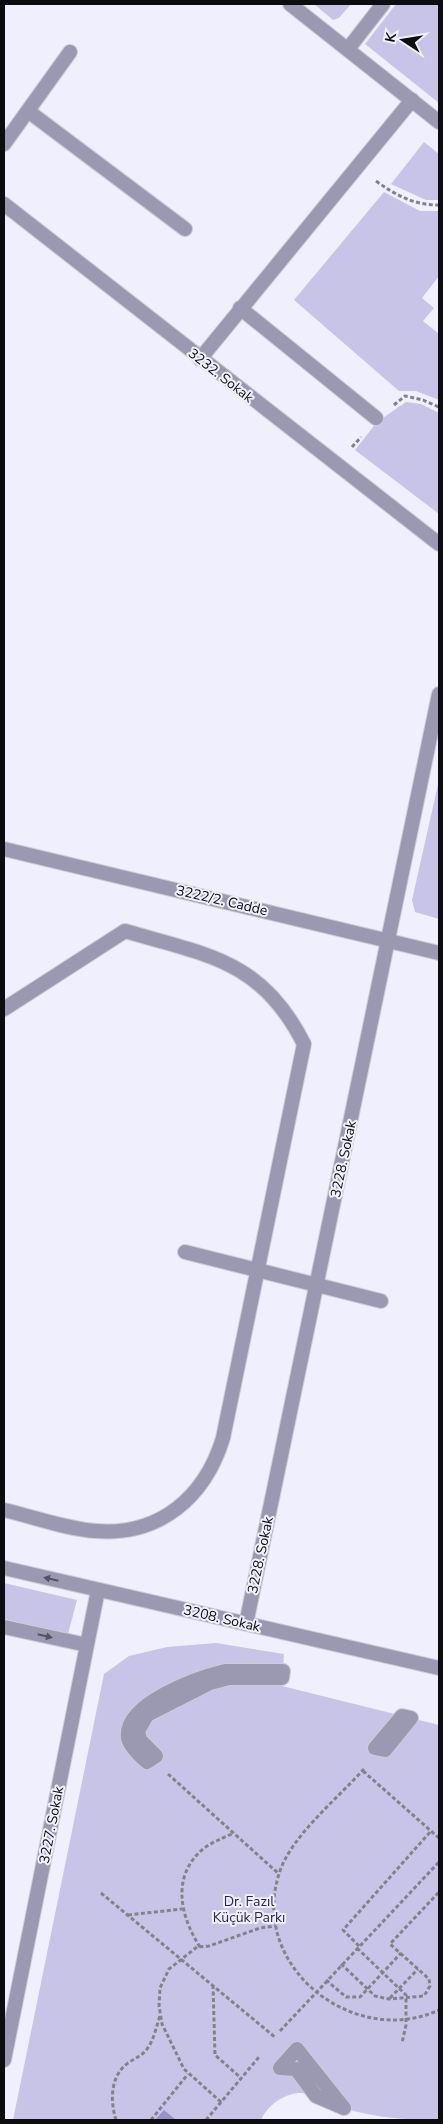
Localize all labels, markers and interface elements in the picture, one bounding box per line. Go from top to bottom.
north arrow [378,15,428,65]
text: K [381,30,401,44]
street label: 3232. Sokak [184,344,258,408]
street label: 3222/2. Cadde [174,881,269,920]
street label: 3228. Sokak [326,1118,361,1199]
street label: 3228. Sokak [243,1514,278,1595]
one-way arrow [43,1575,58,1583]
street label: 3208. Sokak [182,1600,263,1637]
one-way arrow [38,1632,53,1640]
street label: 3227. Sokak [35,1784,68,1865]
park label: Dr. Fazıl Küçük Parkı [213,1892,285,1927]

